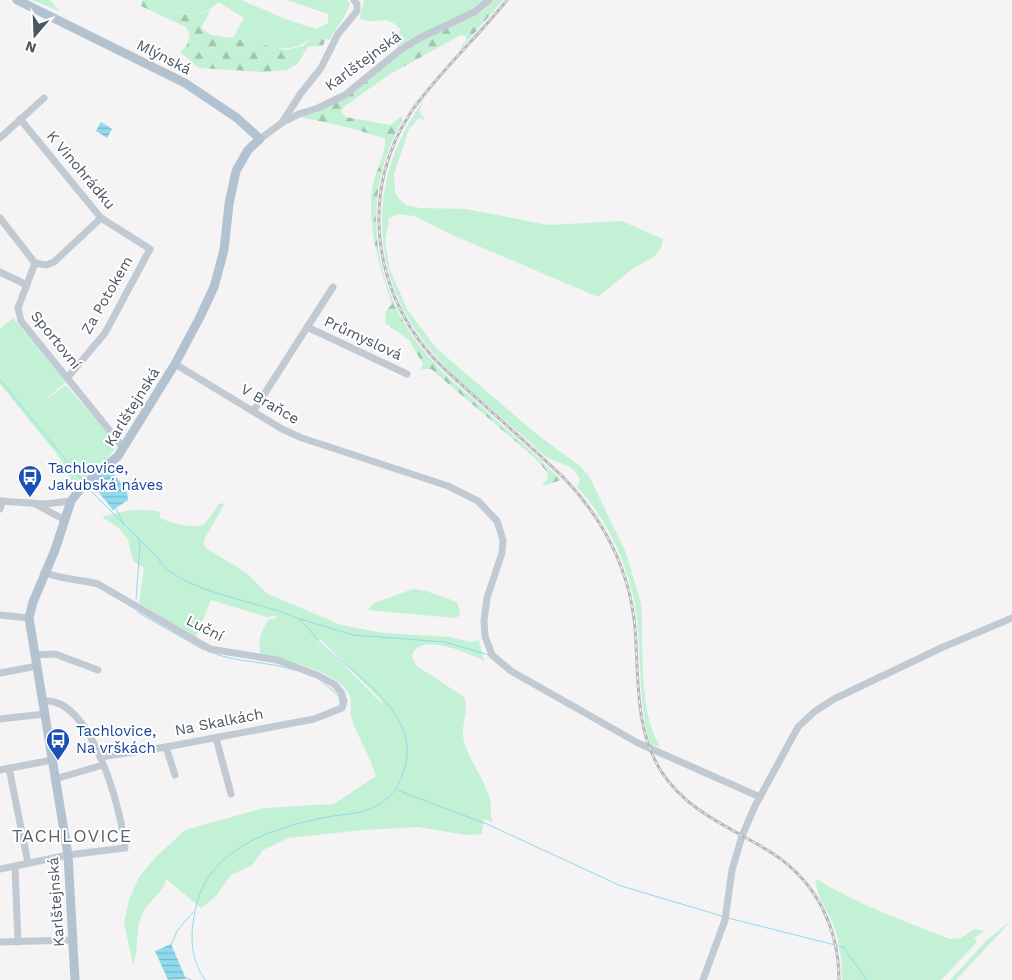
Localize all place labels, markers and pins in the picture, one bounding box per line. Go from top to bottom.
place label: Tachlovice, Jakubská náves [48,459,163,494]
bus stop icon: Tachlovice, Jakubská náves [17,464,43,498]
place label: Tachlovice, Na vrškách [76,722,156,757]
bus stop icon: Tachlovice, Na vrškách [45,727,71,761]

